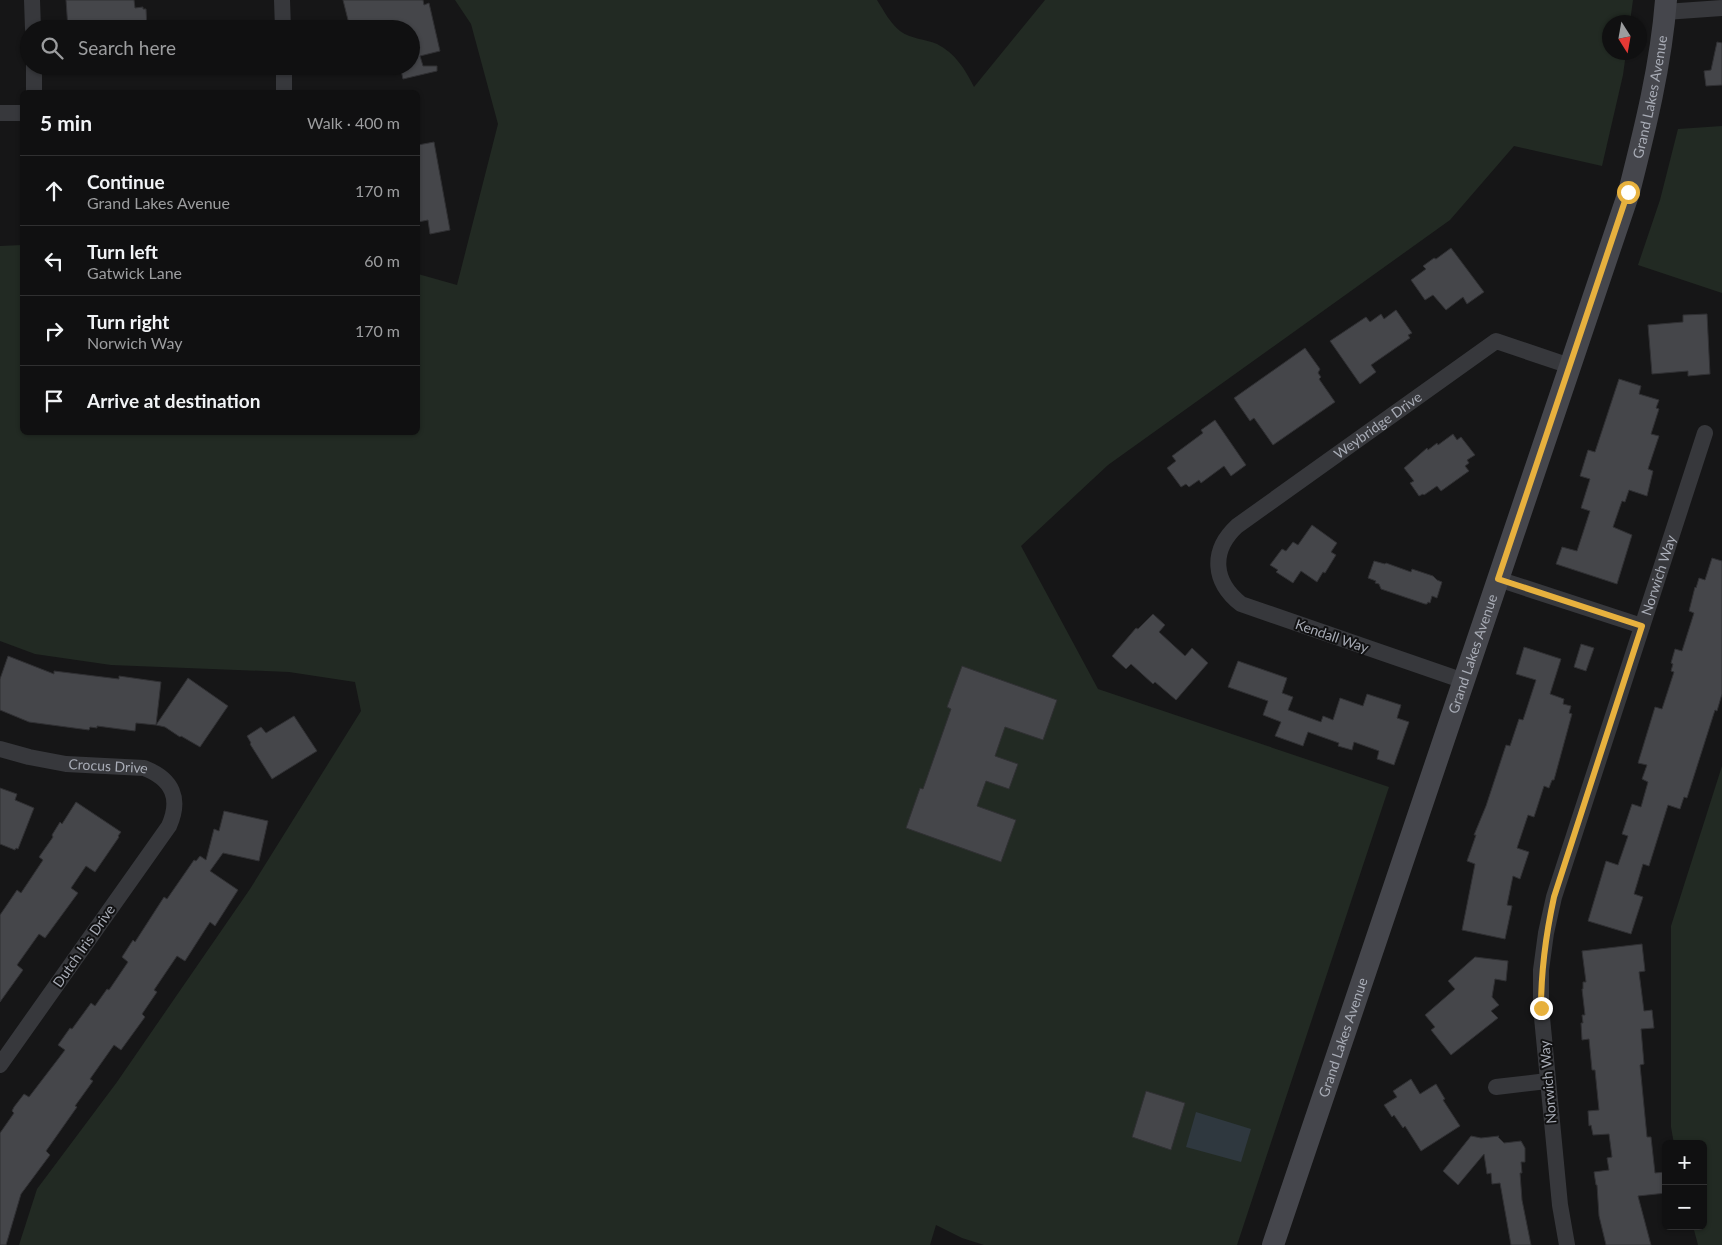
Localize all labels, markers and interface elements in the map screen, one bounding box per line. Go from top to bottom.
north arrow [1602,15,1647,60]
search box [20,20,420,75]
icon: search [38,34,66,62]
street label: Grand Lakes Avenue [1629,34,1670,160]
text: Search here [78,36,176,59]
text: 5 min [40,110,92,135]
text: Walk · 400 m [307,113,400,132]
text: Continue [87,170,165,193]
icon: ahead [40,177,68,205]
text: 170 m [355,181,400,200]
route start [1617,181,1640,204]
text: Grand Lakes Avenue [87,193,230,212]
text: Turn left [87,240,158,263]
icon: left [40,247,68,275]
text: 60 m [364,251,400,270]
text: Gatwick Lane [87,263,182,282]
text: Turn right [87,310,169,333]
icon: right [40,317,68,345]
text: 170 m [355,321,400,340]
text: Norwich Way [87,333,182,352]
icon: arrive [40,387,68,415]
street label: Weybridge Drive [1330,388,1425,462]
text: Arrive at destination [87,389,260,412]
street label: Norwich Way [1637,532,1679,618]
street label: Grand Lakes Avenue [1444,592,1500,716]
street label: Kendall Way [1293,615,1372,656]
street label: Crocus Drive [68,755,151,777]
street label: Dutch Iris Drive [49,901,118,990]
street label: Grand Lakes Avenue [1315,975,1371,1099]
route end [1530,997,1553,1020]
street label: Norwich Way [1535,1039,1560,1124]
map controls [1662,1140,1707,1230]
button: + [1662,1140,1707,1185]
button: − [1662,1185,1707,1230]

